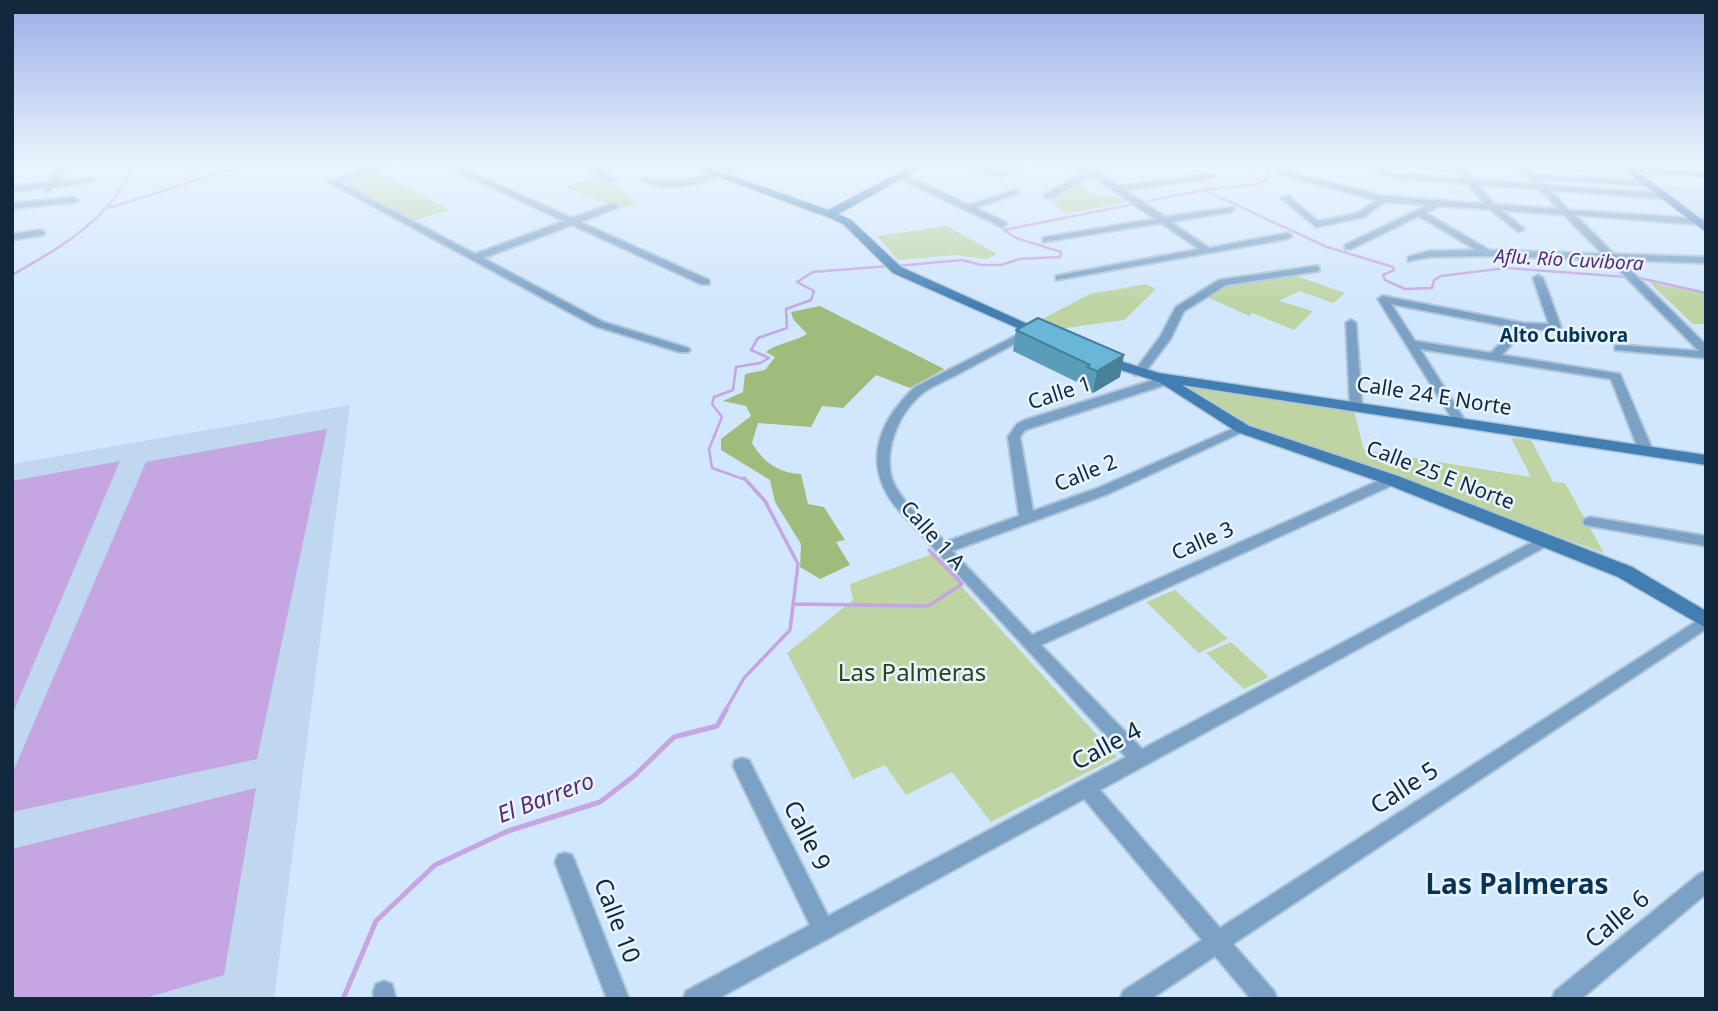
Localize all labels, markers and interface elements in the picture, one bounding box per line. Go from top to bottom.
water label: Aflu. Río Cuvibora [1494,246,1644,276]
district label: Alto Cubivora [1500,326,1628,348]
street label: Calle 1 [1025,372,1095,416]
street label: Calle 24 E Norte [1355,372,1513,422]
street label: Calle 25 E Norte [1362,436,1518,516]
street label: Calle 2 [1051,450,1121,498]
street label: Calle 1 A [895,496,969,576]
street label: Calle 3 [1168,517,1238,567]
park label: Las Palmeras [838,660,986,688]
street label: Calle 4 [1067,717,1147,777]
street label: Calle 5 [1366,757,1444,821]
water label: El Barrero [494,768,598,830]
street label: Calle 9 [776,796,836,876]
district label: Las Palmeras [1425,869,1609,903]
street label: Calle 10 [587,875,645,967]
street label: Calle 6 [1580,885,1656,955]

